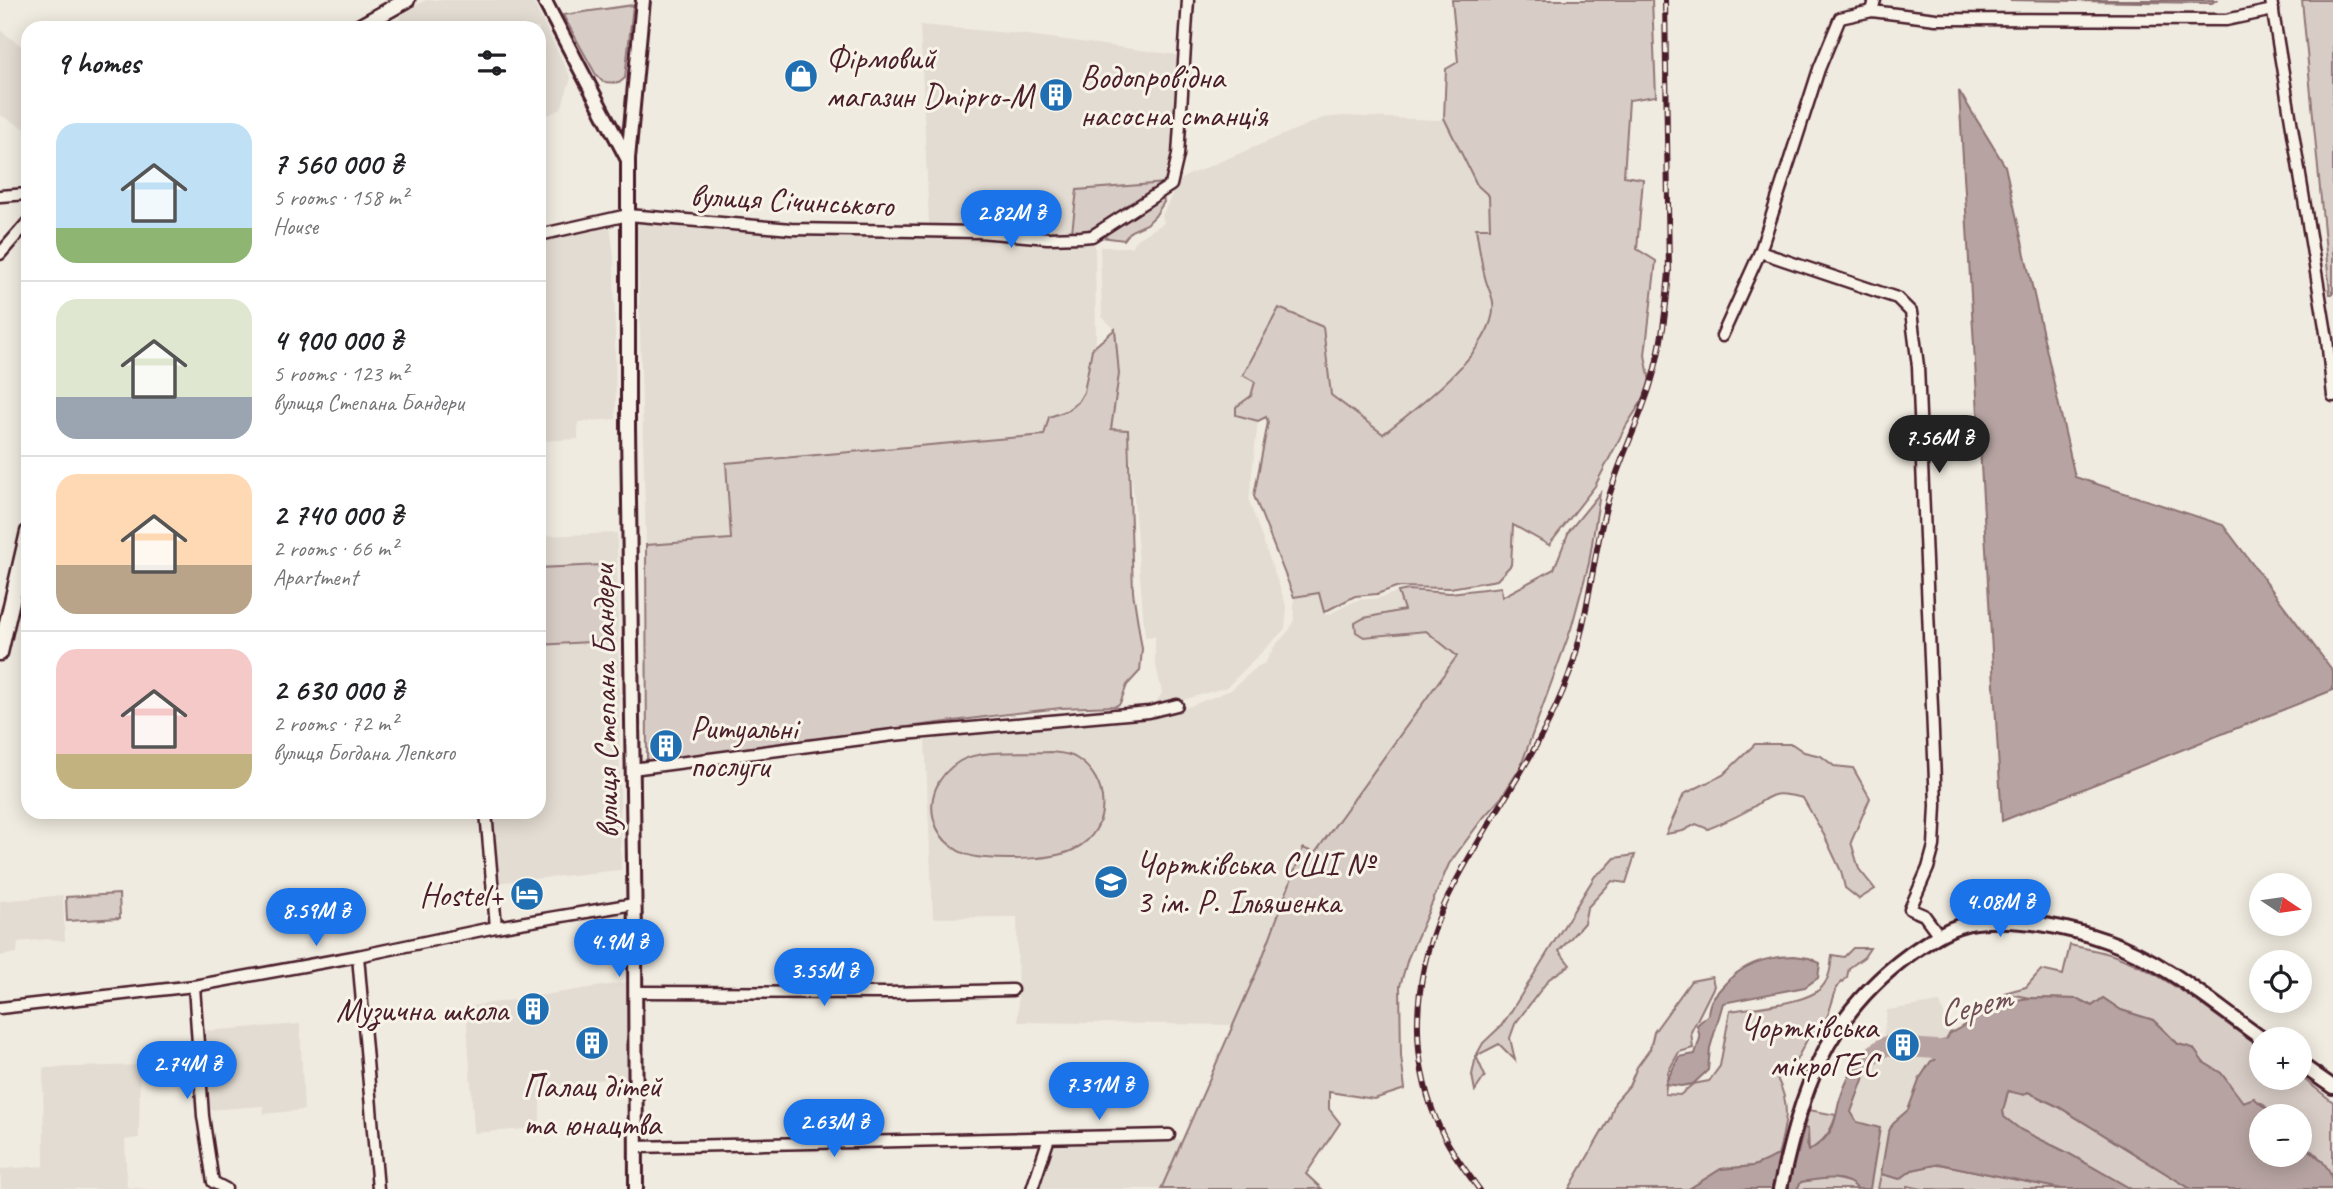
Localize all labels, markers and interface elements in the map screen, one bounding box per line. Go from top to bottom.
place label: Фірмовий магазин Dnipro-M [826,37,1037,117]
text: 9 homes [56,44,140,82]
icon: filters [473,44,511,82]
place label: Водопровідна насосна станція [1080,56,1269,136]
shop icon: Фірмовий магазин Dnipro-M [782,57,820,95]
building icon: Водопровідна насосна станція [1037,76,1075,114]
text: 7 560 000 ₴ [273,145,403,183]
icon: home [112,151,196,235]
street label: вулиця Січинського [689,174,896,226]
text: 5 rooms · 158 m² [273,183,408,212]
pin: 2.82M ₴ [946,190,1076,250]
text: 2.82M ₴ [977,198,1045,227]
text: House [273,212,318,241]
text: 4 900 000 ₴ [273,321,403,359]
icon: home [112,327,196,411]
text: 5 rooms · 123 m² [273,359,408,388]
text: вулиця Степана Бандери [273,388,464,417]
pin: 7.56M ₴ [1874,416,2004,475]
text: 7.56M ₴ [1905,423,1973,452]
text: 2 740 000 ₴ [273,496,403,534]
icon: home [112,502,196,586]
text: 2 rooms · 66 m² [273,534,397,563]
street label: вулиця Степана Бандери [582,562,628,839]
text: Apartment [273,563,358,592]
text: 2 630 000 ₴ [273,671,404,709]
icon: home [112,677,196,761]
place label: Ритуальні послуги [690,707,801,787]
text: 2 rooms · 72 m² [273,709,397,738]
building icon: Ритуальні послуги [647,727,685,765]
text: вулиця Богдана Лепкого [273,738,455,767]
place label: Чортківська СШІ № 3 ім. Р. Ільяшенка [1136,843,1378,923]
school or university icon: Чортківська СШІ № 3 ім. Р. Ільяшенка [1092,863,1130,901]
north arrow [2249,873,2312,936]
map controls [2249,873,2312,1167]
place label: Hostel+ [420,874,504,916]
hotel icon: Hostel+ [508,875,546,913]
pin: 4.08M ₴ [1935,880,2065,939]
text: 4.08M ₴ [1966,887,2034,916]
pin: 8.59M ₴ [251,888,381,948]
text: 8.59M ₴ [282,896,350,925]
pin: 4.9M ₴ [562,920,676,979]
text: 4.9M ₴ [590,927,648,956]
pin: 3.55M ₴ [759,948,889,1008]
button: locate [2249,950,2312,1013]
text: 3.55M ₴ [790,956,858,985]
water label: Серет [1932,973,2019,1037]
place label: Музична школа [336,989,510,1031]
building icon: Музична школа [514,990,552,1028]
place label: Чортківська мікроГЕС [1740,1006,1882,1086]
building icon: Палац дітей та юнацтва [573,1024,611,1062]
building icon: Чортківська мікроГЕС [1884,1026,1922,1064]
button: + [2249,1027,2312,1090]
pin: 2.74M ₴ [122,1042,252,1101]
text: 2.74M ₴ [153,1049,221,1078]
pin: 7.31M ₴ [1034,1062,1164,1122]
place label: Палац дітей та юнацтва [522,1065,664,1145]
text: 7.31M ₴ [1065,1070,1133,1099]
pin: 2.63M ₴ [769,1100,899,1159]
button: − [2249,1104,2312,1167]
text: 2.63M ₴ [800,1107,868,1136]

